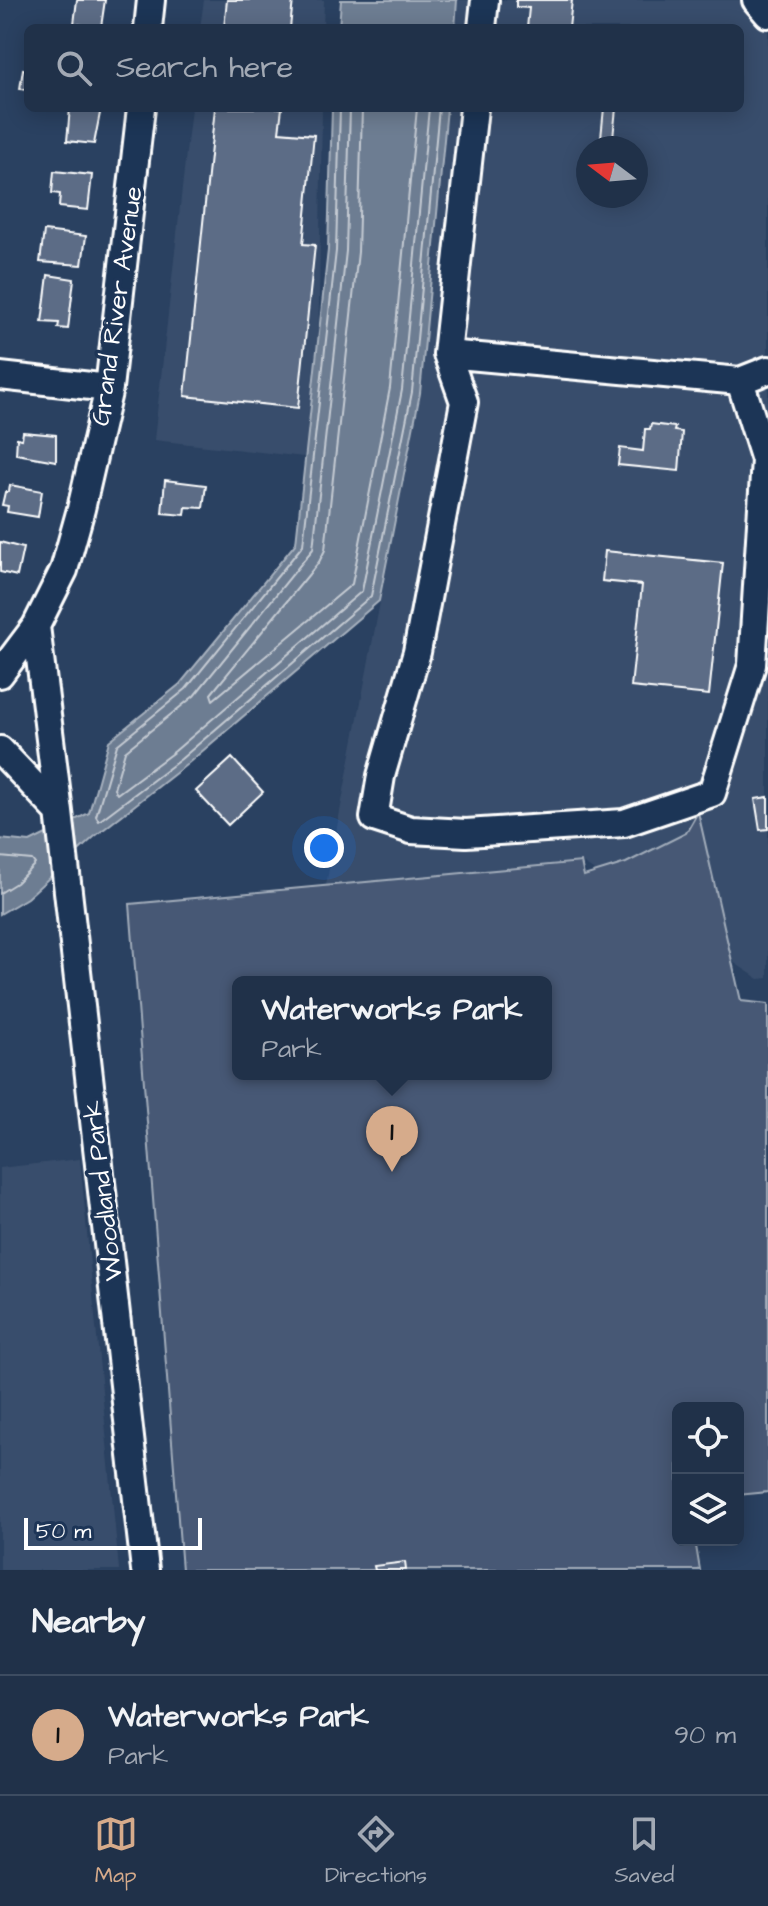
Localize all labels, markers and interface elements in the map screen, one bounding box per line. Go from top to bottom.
search box [24,24,744,112]
icon: search [52,46,96,90]
text: Search here [116,47,293,89]
north arrow [576,136,648,208]
street label: Grand River Avenue [82,184,152,428]
your location [304,828,344,868]
popup [232,976,552,1080]
text: Waterworks Park [262,989,522,1031]
text: Park [262,1031,322,1067]
street label: Woodland Park [74,1099,132,1283]
pin: 1 [366,1106,418,1172]
map controls [672,1402,744,1546]
button: locate [672,1402,744,1474]
button: layers [672,1474,744,1546]
scale bar [24,1514,202,1550]
text: 50 m [36,1516,91,1547]
text: Nearby [32,1598,146,1646]
text: Waterworks Park [108,1696,369,1738]
text: 1 [56,1717,60,1753]
text: 90 m [674,1717,736,1753]
text: Park [108,1738,168,1774]
tab: Map [94,1812,138,1891]
tab: Directions [325,1812,427,1891]
tab: Saved [614,1812,674,1891]

